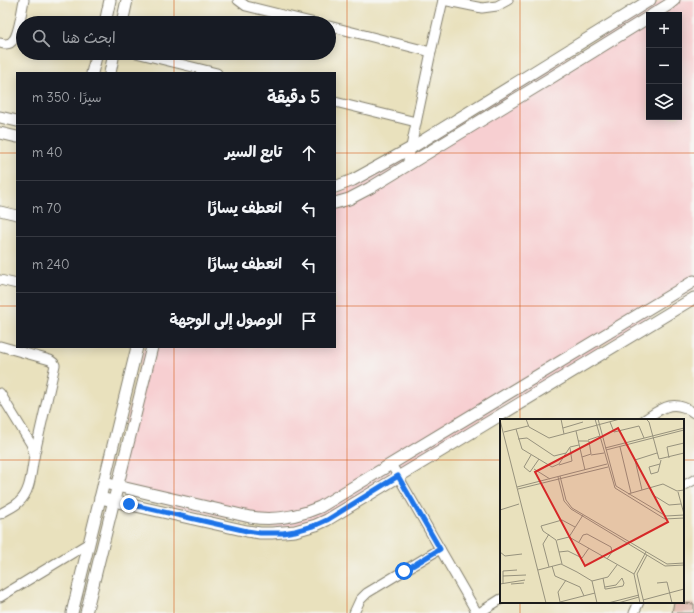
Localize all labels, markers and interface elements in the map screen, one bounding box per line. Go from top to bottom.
map controls [646,12,682,120]
button: + [646,12,682,48]
search box [16,16,336,60]
icon: search [30,27,52,49]
text: ابحث هنا [62,28,116,47]
button: − [646,48,682,84]
button: layers [646,84,682,120]
text: 5 دقيقة [267,86,320,108]
text: سيرًا · 350 m [32,89,102,106]
text: تابع السير [225,142,282,161]
icon: ahead [298,142,320,164]
text: 40 m [32,144,63,161]
text: انعطف يسارًا [208,198,282,217]
icon: left [298,198,320,220]
text: 70 m [32,200,61,217]
text: انعطف يسارًا [208,254,282,273]
icon: left [298,254,320,276]
text: 240 m [32,256,70,273]
text: الوصول إلى الوجهة [169,310,282,329]
icon: arrive [298,310,320,332]
inset map [500,419,684,603]
route end [120,495,138,513]
route start [395,562,413,580]

